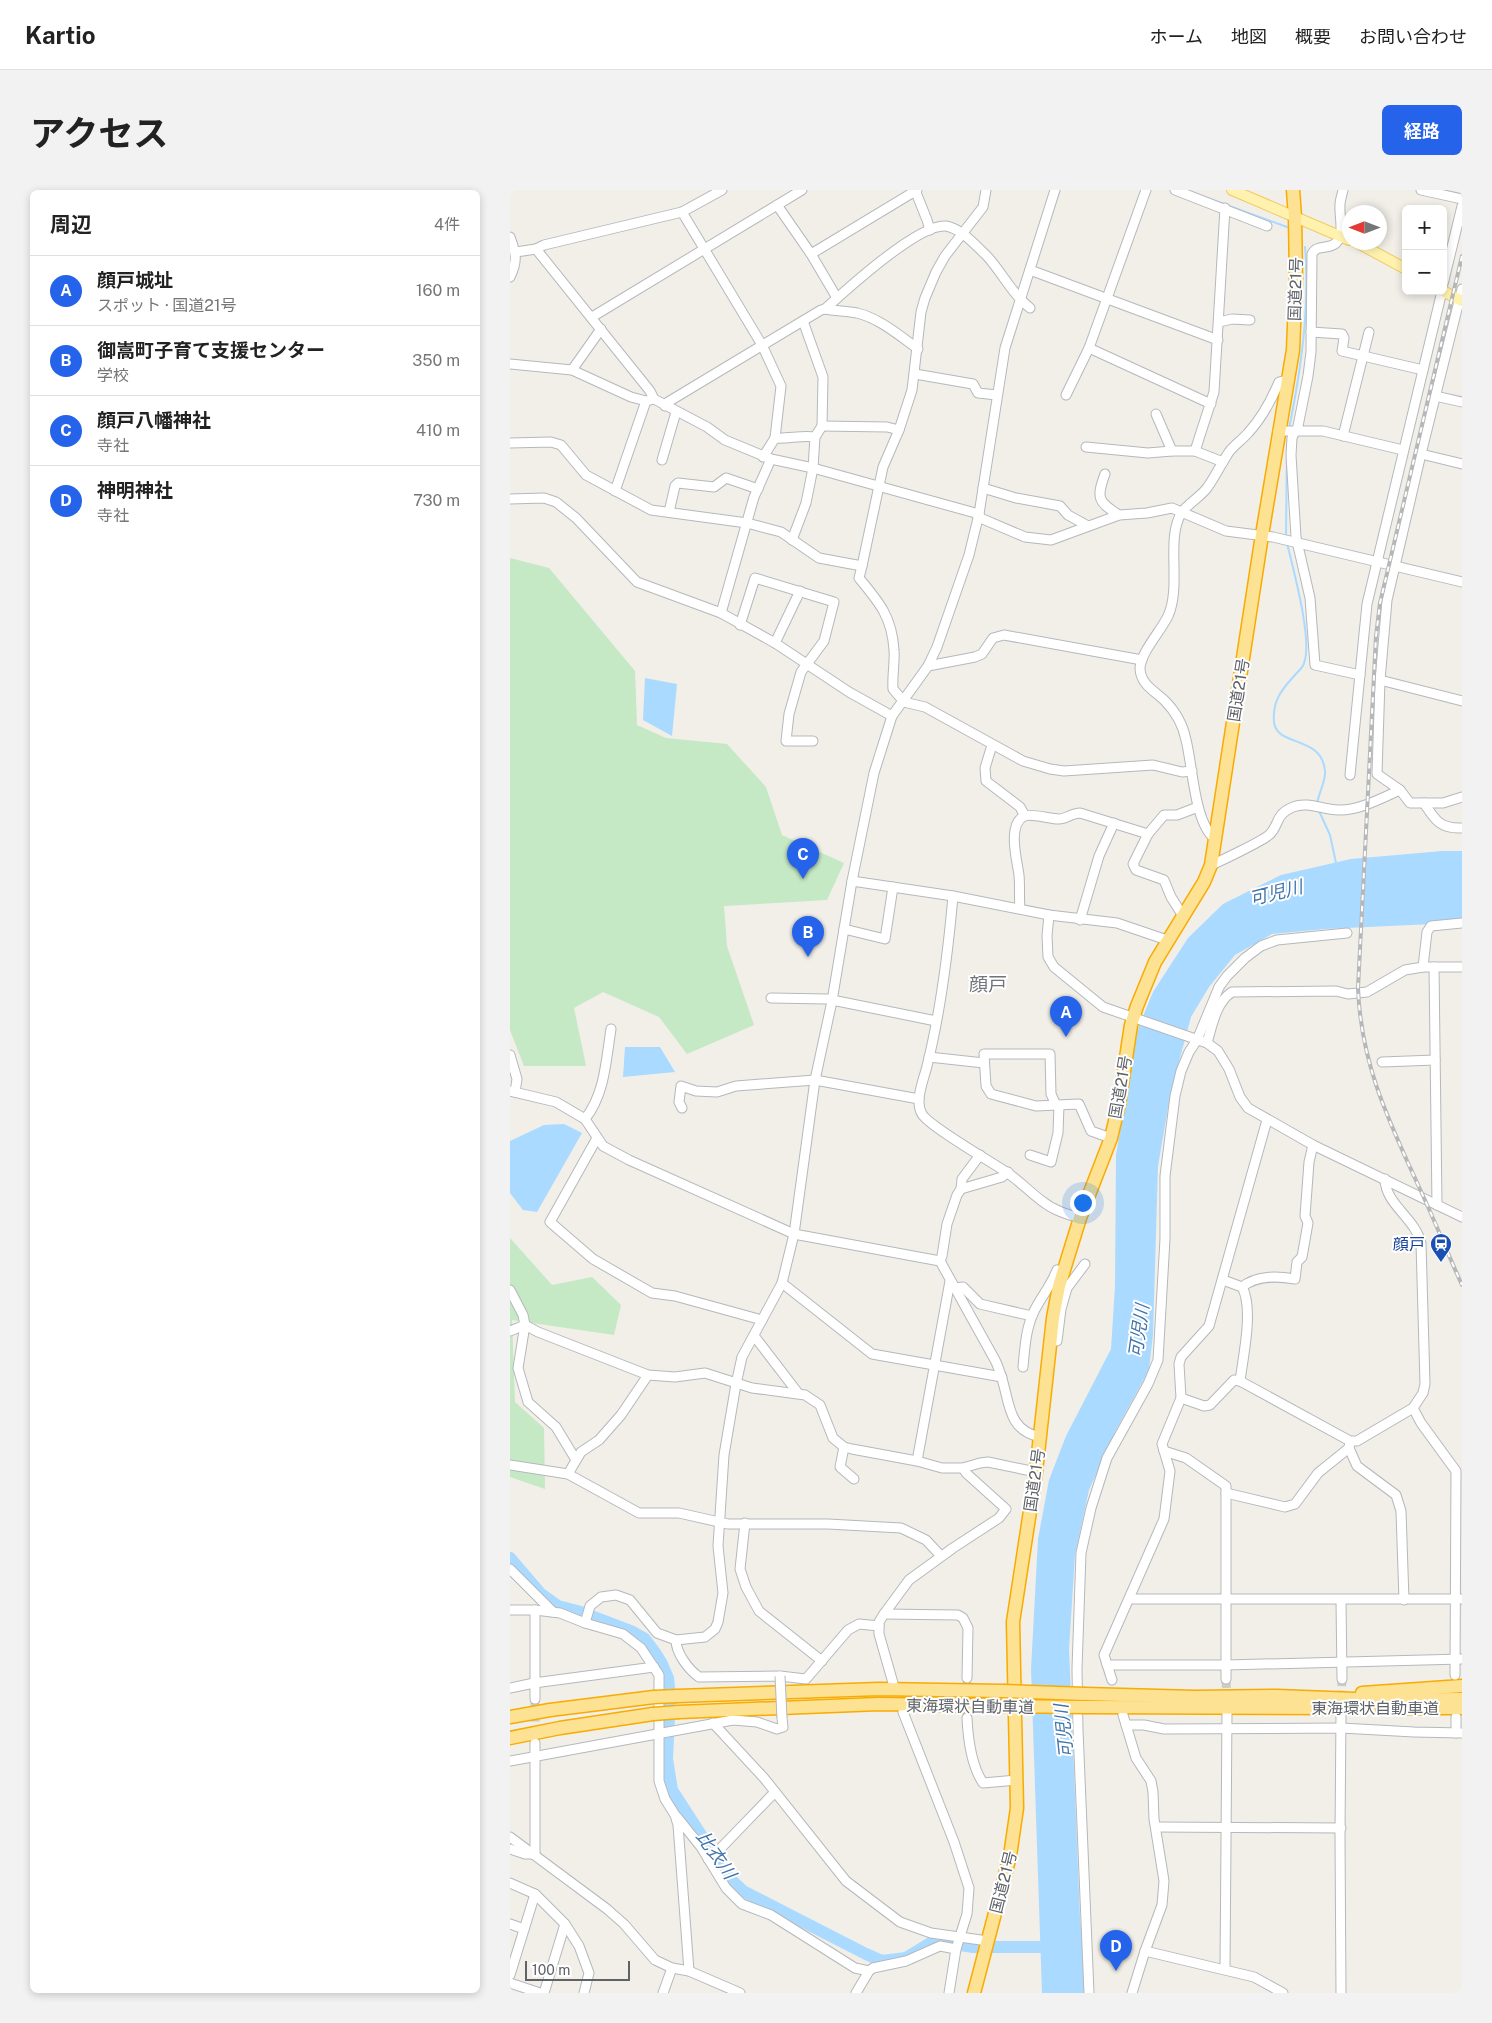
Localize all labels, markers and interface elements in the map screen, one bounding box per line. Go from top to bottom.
text: Kartio [25,21,96,49]
text: ホーム [1150,26,1203,47]
text: 地図 [1231,26,1267,47]
text: 概要 [1295,26,1331,47]
text: お問い合わせ [1359,26,1467,47]
button: 経路 [1382,105,1462,155]
text: アクセス [30,113,168,154]
north arrow [1342,205,1387,250]
map controls [1402,205,1447,295]
button: + [1402,205,1447,250]
text: 周辺 [50,212,92,237]
text: 4件 [434,215,460,234]
button: − [1402,250,1447,295]
street label: 国道21号 [1285,257,1306,321]
text: 顔戸城址 [97,269,173,291]
text: A [60,281,72,300]
text: 160 m [416,281,460,300]
text: スポット · 国道21号 [97,296,236,315]
text: 御嵩町子育て支援センター [97,339,325,361]
text: B [61,351,71,370]
text: 350 m [412,351,460,370]
text: 学校 [97,366,129,385]
text: 顔戸八幡神社 [97,409,211,431]
text: C [60,421,72,440]
text: 410 m [416,421,460,440]
text: 寺社 [97,436,129,455]
text: 神明神社 [97,479,173,501]
text: D [60,491,72,510]
text: 730 m [413,491,460,510]
text: 寺社 [97,506,129,525]
street label: 国道21号 [1224,657,1253,723]
pin: C [787,838,819,879]
water label: 可児川 [1247,875,1307,909]
pin: B [792,916,824,957]
district label: 顔戸 [969,973,1007,995]
pin: A [1050,996,1082,1037]
street label: 国道21号 [1106,1054,1135,1120]
your location [1070,1190,1096,1216]
station icon: 顔戸 [1429,1232,1453,1263]
place label: 顔戸 [1393,1235,1425,1254]
water label: 可児川 [1124,1301,1153,1359]
street label: 国道21号 [1021,1447,1048,1513]
street label: 東海環状自動車道 [906,1696,1034,1717]
street label: 東海環状自動車道 [1311,1699,1439,1718]
water label: 可児川 [1050,1701,1077,1759]
water label: 比衣川 [692,1827,742,1884]
street label: 国道21号 [987,1849,1020,1915]
pin: D [1100,1930,1132,1971]
scale bar [525,1958,630,1981]
text: 100 m [532,1962,570,1978]

